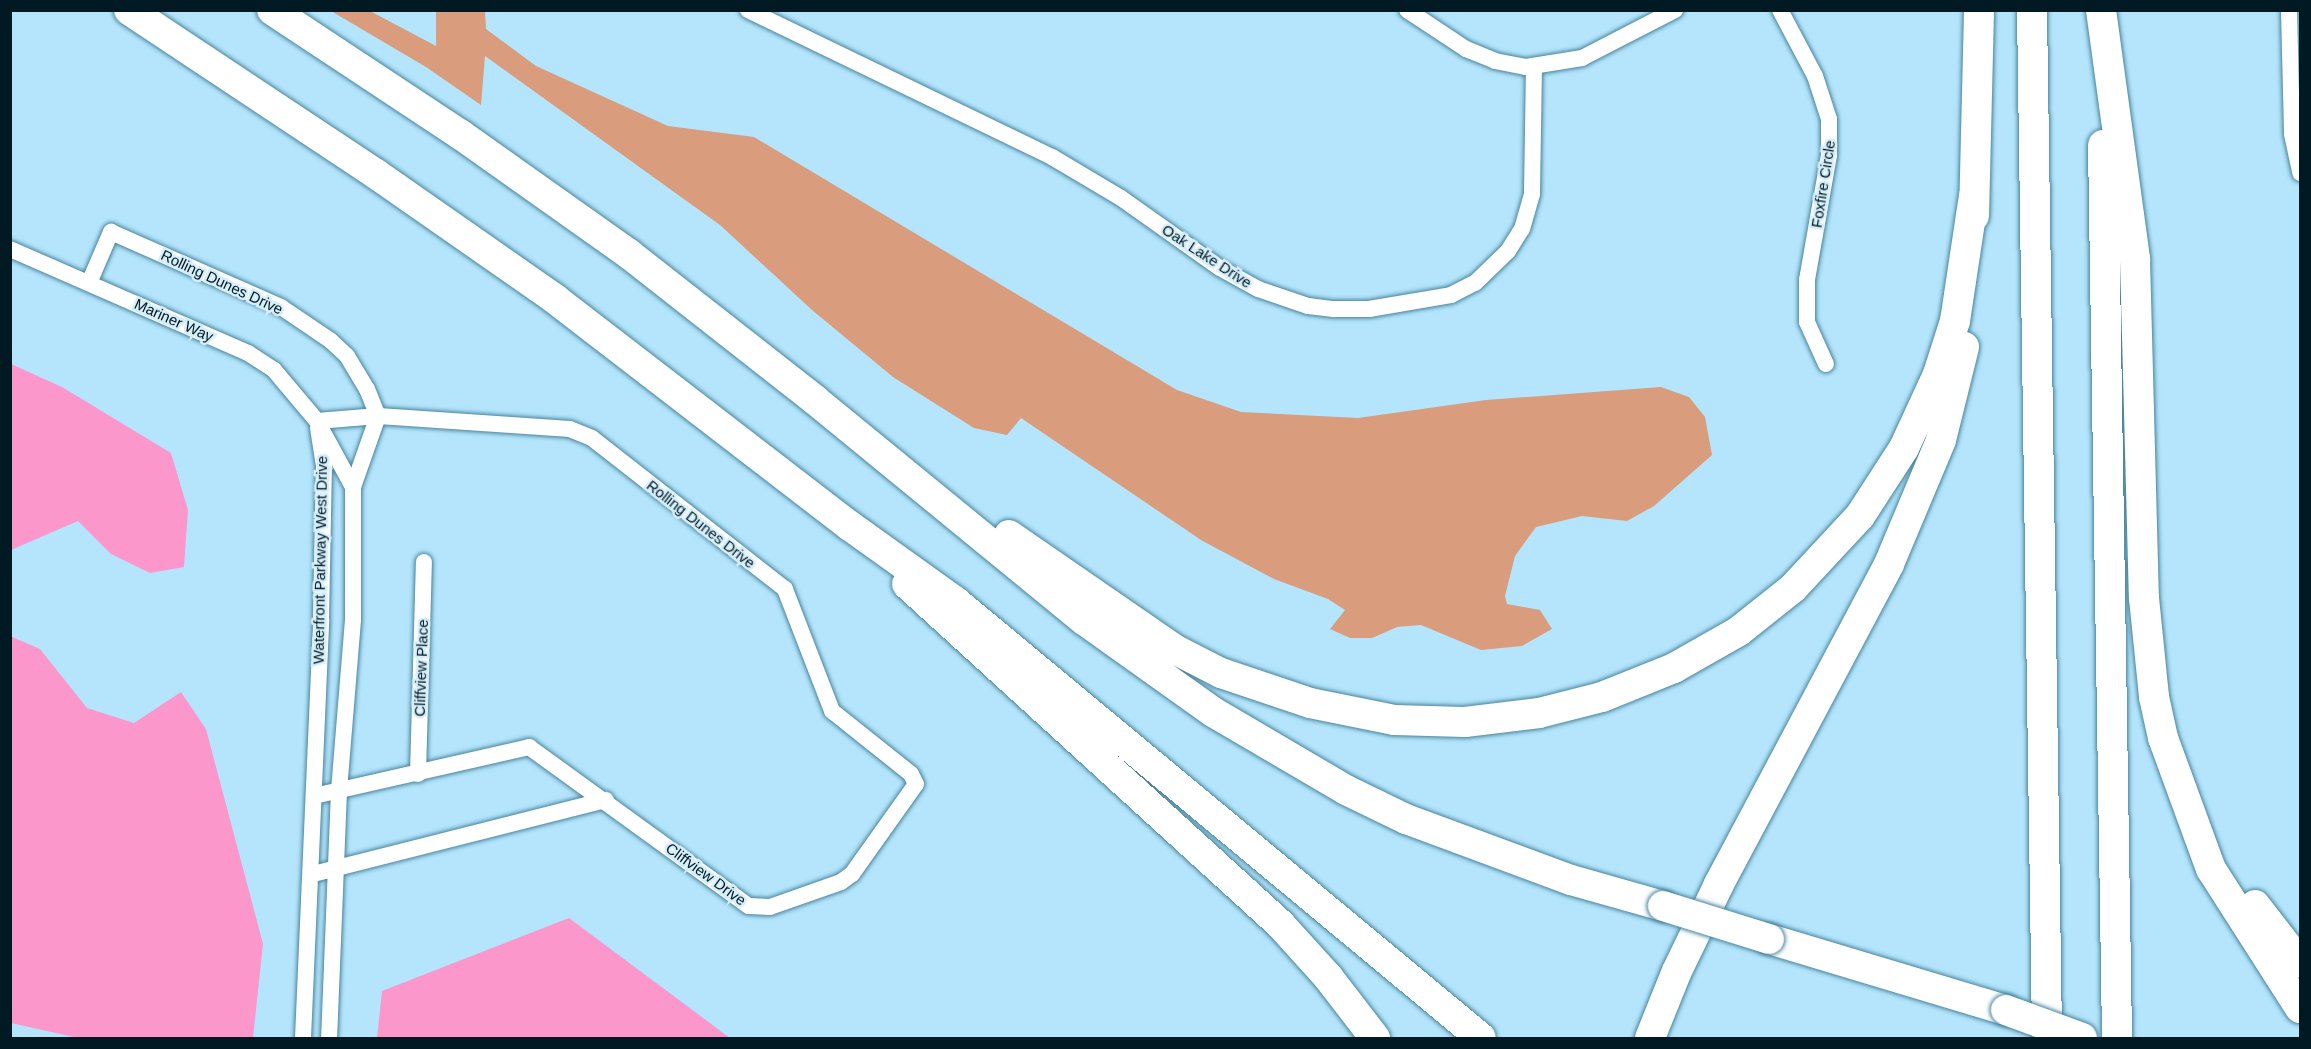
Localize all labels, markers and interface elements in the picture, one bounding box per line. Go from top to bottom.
street label: Foxfire Circle [1807,139,1839,229]
street label: Oak Lake Drive [1159,220,1255,292]
street label: Rolling Dunes Drive [158,246,286,318]
street label: Mariner Way [132,295,216,345]
street label: Waterfront Parkway West Drive [309,456,331,664]
street label: Rolling Dunes Drive [643,476,759,572]
street label: Cliffview Place [410,619,432,717]
street label: Cliffview Drive [662,839,750,909]

